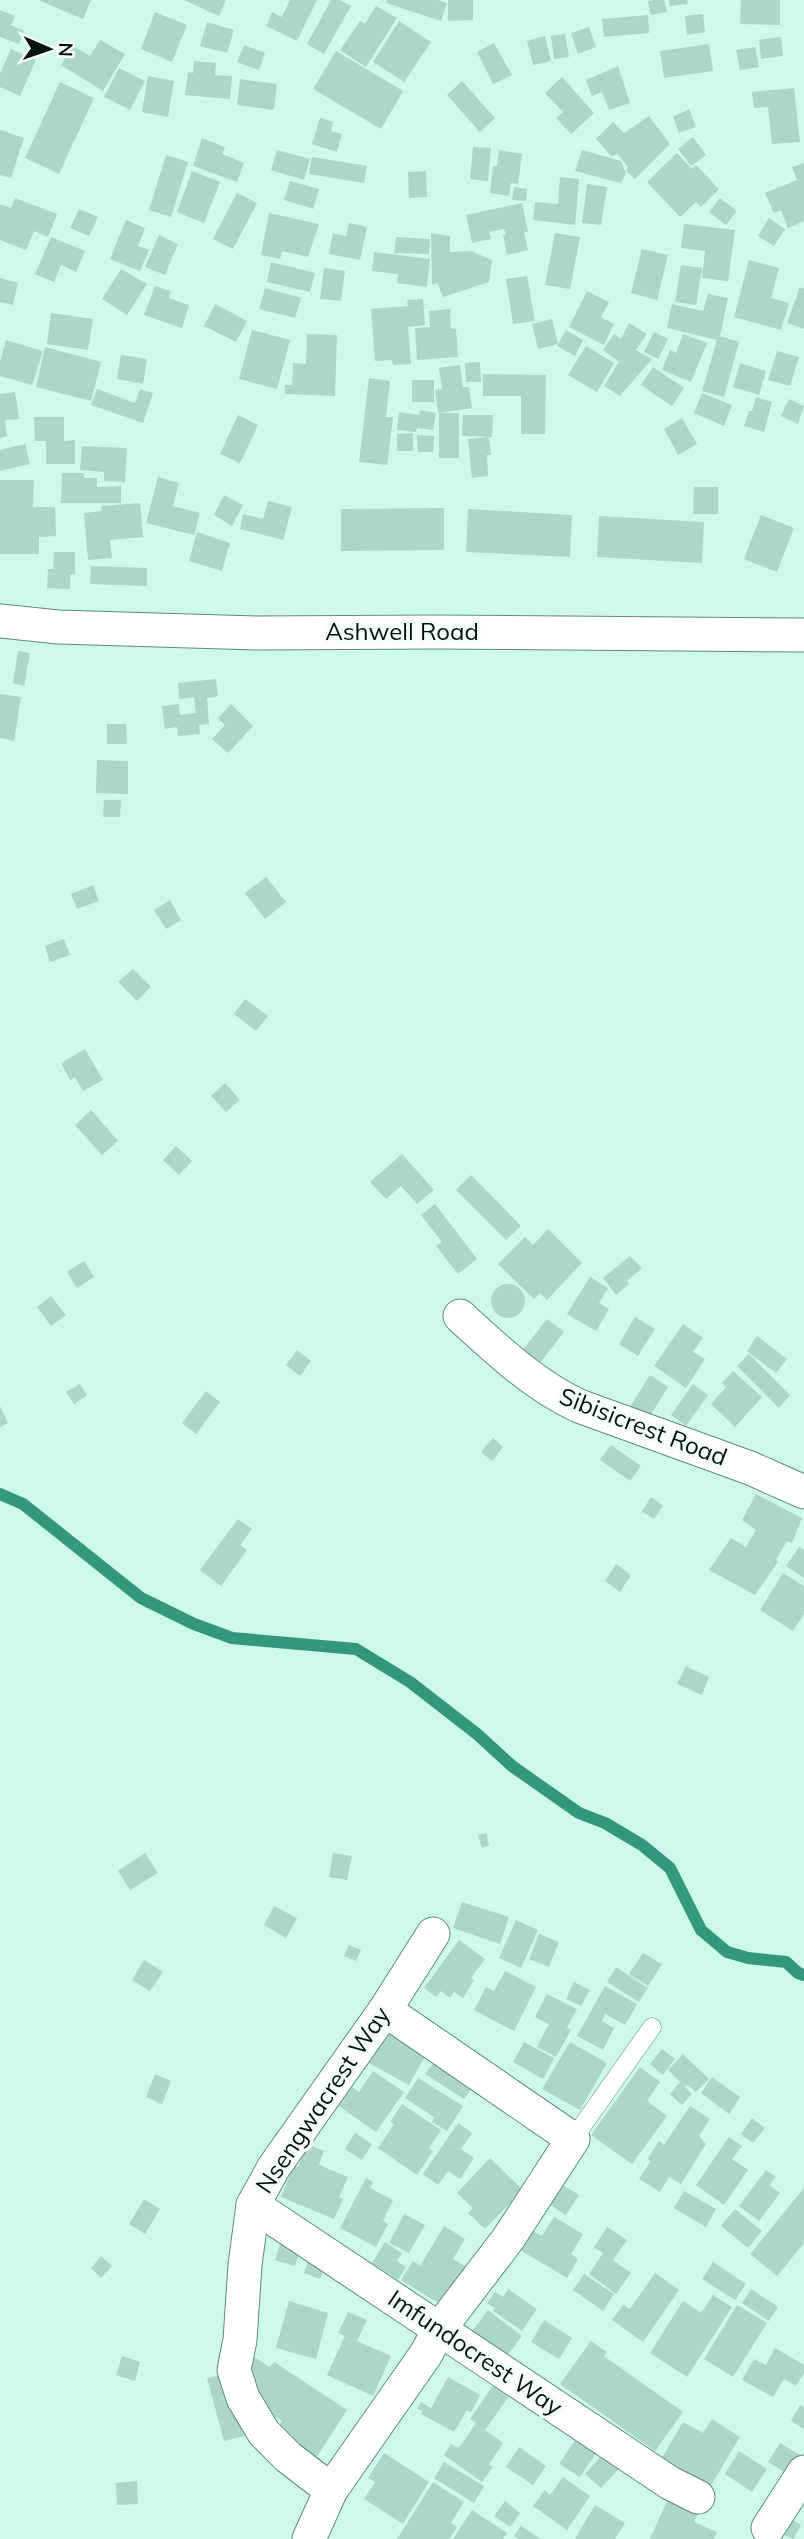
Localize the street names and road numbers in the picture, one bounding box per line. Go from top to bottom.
street label: Ashwell Road [325,616,479,646]
street label: Sibisicrest Road [555,1380,731,1472]
street label: Nsengwacrest Way [249,2000,396,2198]
street label: Imfundocrest Way [383,2283,569,2422]

